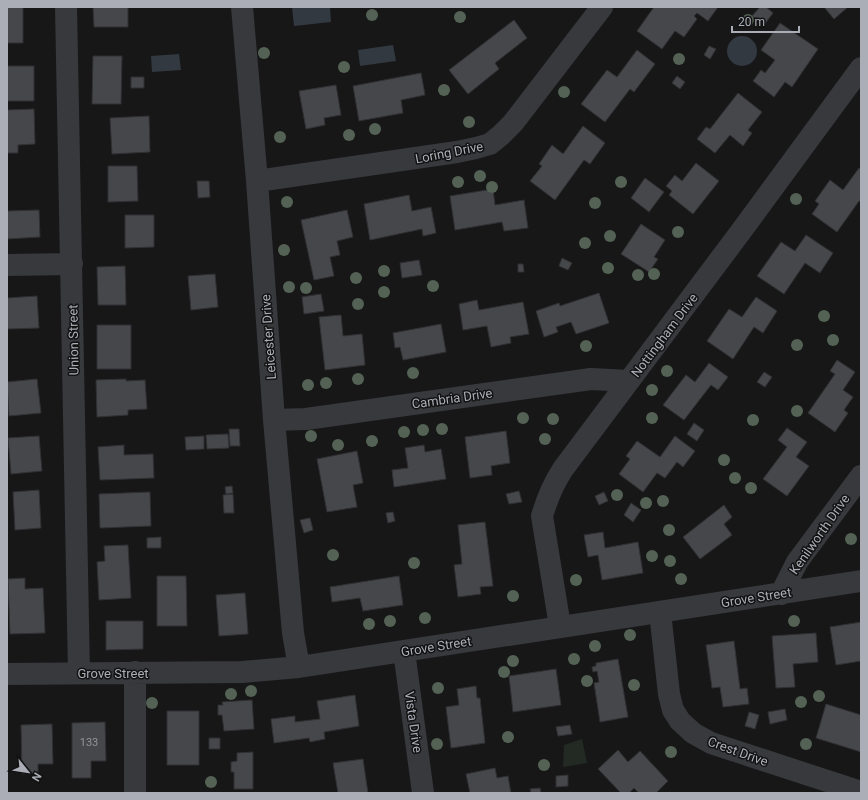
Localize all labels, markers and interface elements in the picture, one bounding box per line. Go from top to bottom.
scale bar [732,8,799,34]
text: 20 m [738,15,765,29]
street label: Loring Drive [414,139,484,166]
street label: Nottingham Drive [628,290,701,380]
street label: Leicester Drive [258,294,279,380]
street label: Union Street [65,304,82,376]
street label: Cambria Drive [411,385,493,412]
street label: Kenilworth Drive [786,491,853,577]
street label: Grove Street [720,585,792,610]
street label: Grove Street [400,634,472,659]
street label: Grove Street [77,666,149,681]
street label: Vista Drive [402,690,425,754]
street label: Crest Drive [706,734,770,769]
house number: 133 [80,736,98,749]
north arrow [8,752,48,792]
text: N [29,770,44,784]

